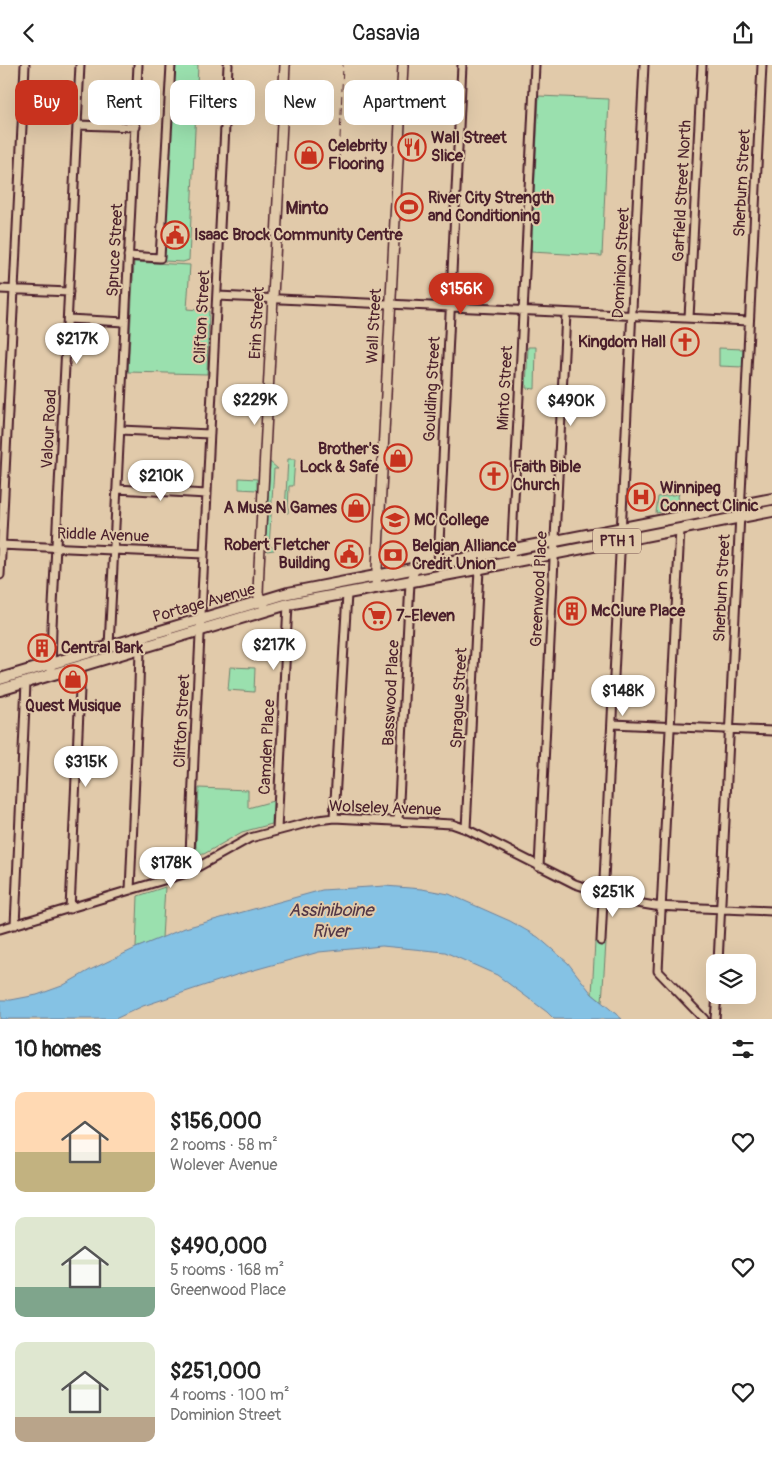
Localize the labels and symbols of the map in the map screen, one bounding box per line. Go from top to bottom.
street label: Garfield Street North [668,120,696,262]
place label: Wall Street Slice [431,128,507,166]
street label: Sherburn Street [729,128,755,237]
restaurant icon: Wall Street Slice [397,132,427,162]
place label: Celebrity Flooring [328,136,387,174]
shop icon: Celebrity Flooring [294,140,324,170]
place label: River City Strength and Conditioning [428,188,555,226]
sports icon: River City Strength and Conditioning [394,192,424,222]
district label: Minto [286,197,329,220]
street label: Spruce Street [103,202,127,297]
street label: Dominion Street [608,206,634,319]
public building icon: Isaac Brock Community Centre [160,220,190,250]
place label: Isaac Brock Community Centre [194,225,404,245]
street label: Clifton Street [190,269,214,364]
pin: $156K [426,273,496,315]
street label: Erin Street [245,286,269,360]
street label: Wall Street [362,287,386,364]
pin: $217K [42,323,112,365]
church icon: Kingdom Hall [670,327,700,357]
place label: Kingdom Hall [578,332,666,352]
street label: Goulding Street [419,335,445,442]
street label: Minto Street [493,344,517,431]
pin: $229K [220,383,290,426]
pin: $490K [536,385,606,427]
street label: Valour Road [37,389,61,469]
place label: Brother's Lock & Safe [299,439,380,477]
shop icon: Brother's Lock & Safe [383,443,413,473]
place label: Faith Bible Church [513,457,582,495]
pin: $210K [126,459,196,502]
church icon: Faith Bible Church [479,461,509,491]
place label: Winnipeg Connect Clinic [660,478,759,516]
hospital icon: Winnipeg Connect Clinic [626,482,656,512]
shop icon: A Muse N Games [341,493,371,523]
place label: A Muse N Games [223,498,338,518]
school or university icon: MC College [380,505,410,535]
place label: MC College [414,510,490,530]
street label: Riddle Avenue [57,523,149,547]
road number: PTH 1 [593,529,641,553]
street label: Greenwood Place [526,530,552,647]
street label: Sherburn Street [709,533,735,642]
place label: Robert Fletcher Building [224,535,330,573]
place label: Belgian Alliance Credit Union [412,536,517,574]
public building icon: Robert Fletcher Building [334,539,364,569]
bank icon: Belgian Alliance Credit Union [378,540,408,570]
street label: Portage Avenue [150,579,258,627]
building icon: McClure Place [557,596,587,626]
supermarket icon: 7-Eleven [362,601,392,631]
place label: McClure Place [591,601,686,621]
place label: 7-Eleven [396,606,455,626]
pin: $217K [239,629,309,671]
building icon: Central Bark [27,633,57,663]
place label: Central Bark [61,638,143,658]
street label: Basswood Place [378,639,404,747]
street label: Sprague Street [446,647,472,749]
shop icon: Quest Musique [58,664,88,694]
street label: Clifton Street [170,673,194,768]
pin: $148K [588,675,658,717]
place label: Quest Musique [25,696,122,716]
street label: Camden Place [255,699,279,795]
pin: $315K [51,745,121,788]
street label: Wolseley Avenue [329,796,442,820]
pin: $178K [136,847,206,889]
pin: $251K [578,875,648,918]
water label: Assiniboine River [289,899,376,943]

